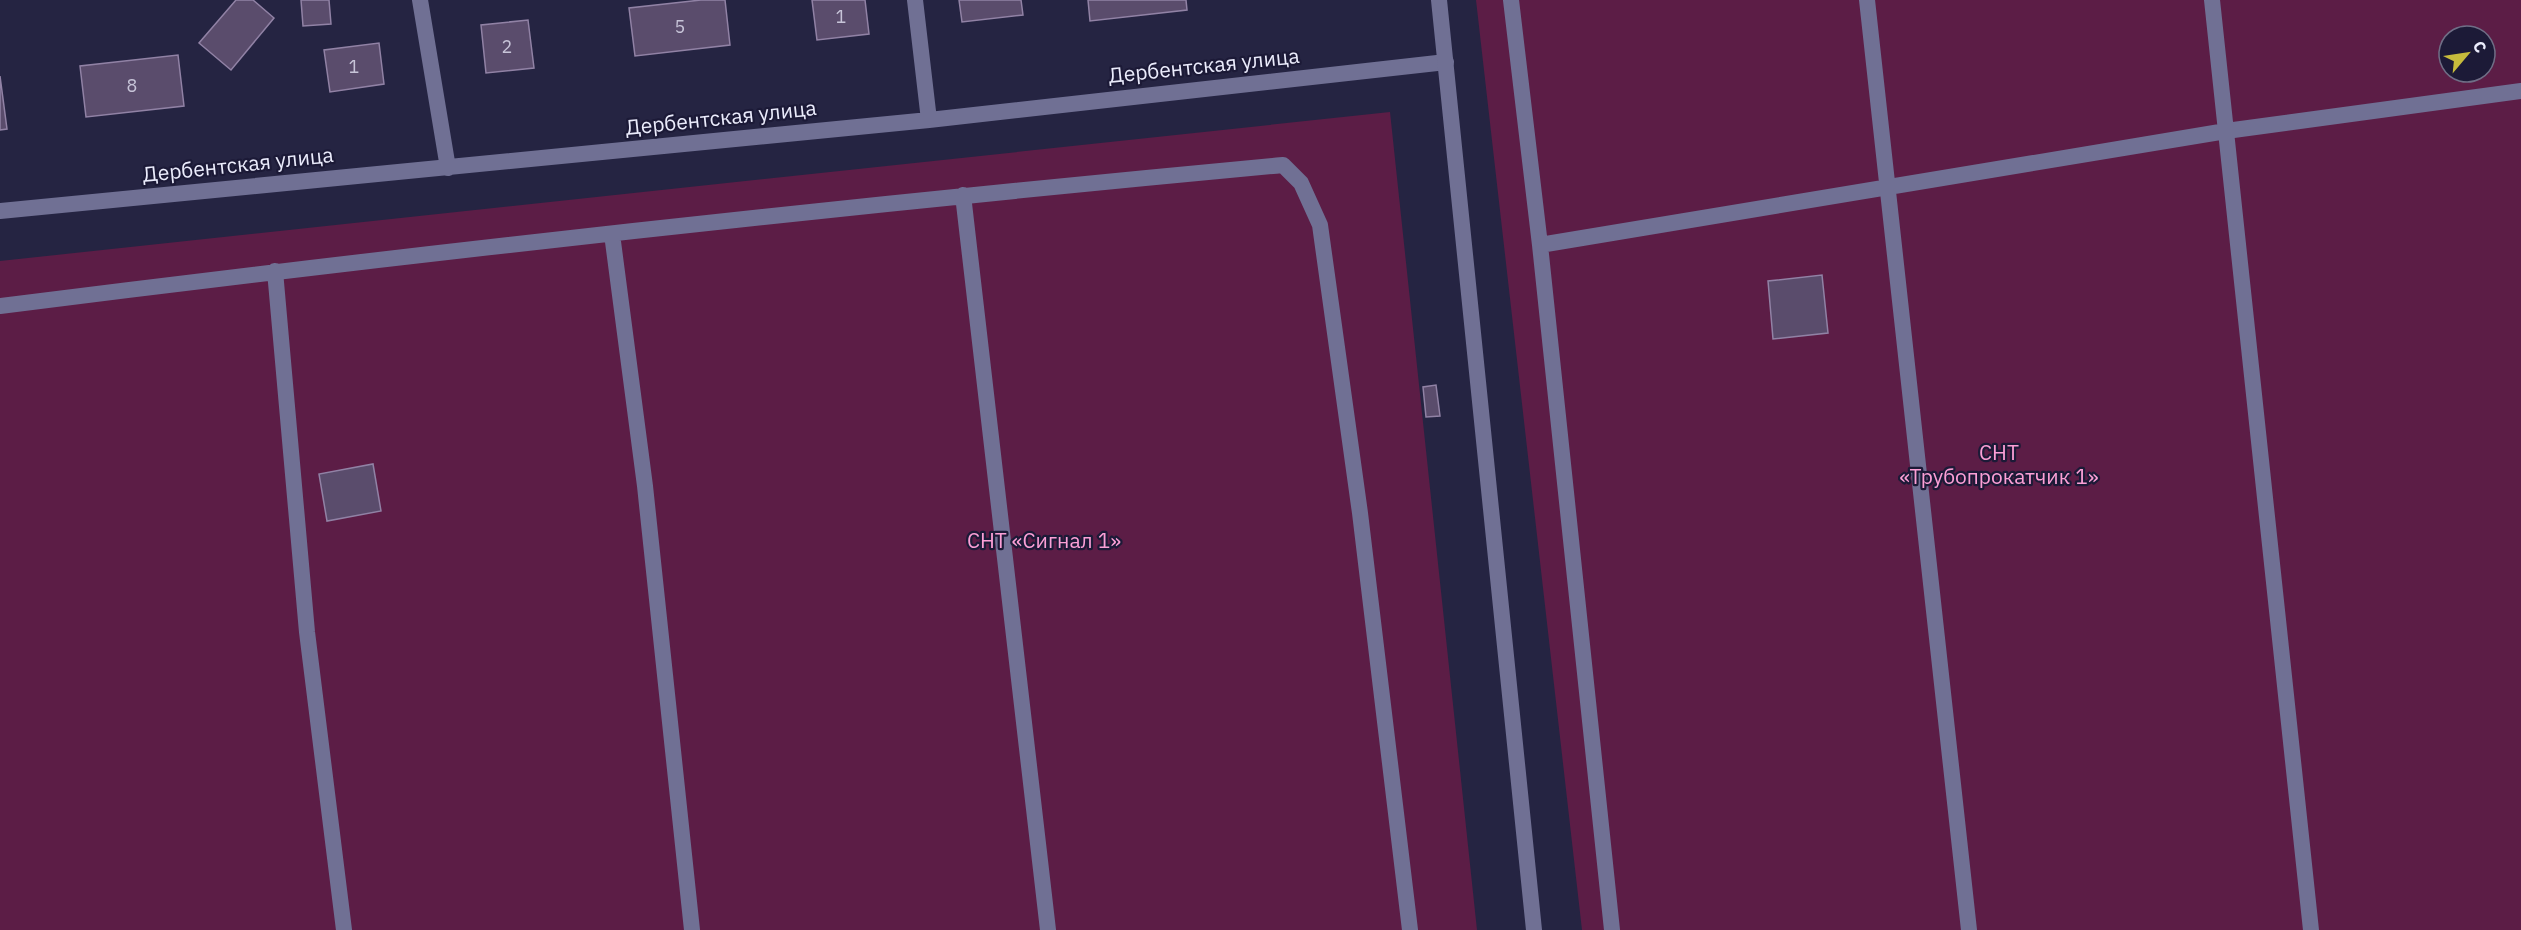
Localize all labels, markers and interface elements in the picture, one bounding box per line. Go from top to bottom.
house number: 1 [836,5,846,28]
house number: 5 [675,15,685,38]
north arrow [2437,24,2497,84]
house number: 2 [502,35,512,58]
text: С [2469,37,2491,56]
street label: Дербентская улица [1107,41,1301,89]
house number: 1 [349,55,359,78]
house number: 8 [127,74,137,97]
street label: Дербентская улица [624,93,818,141]
street label: Дербентская улица [141,140,335,188]
park label: СНТ «Трубопрокатчик 1» [1899,438,2099,490]
park label: СНТ «Сигнал 1» [967,526,1121,554]

